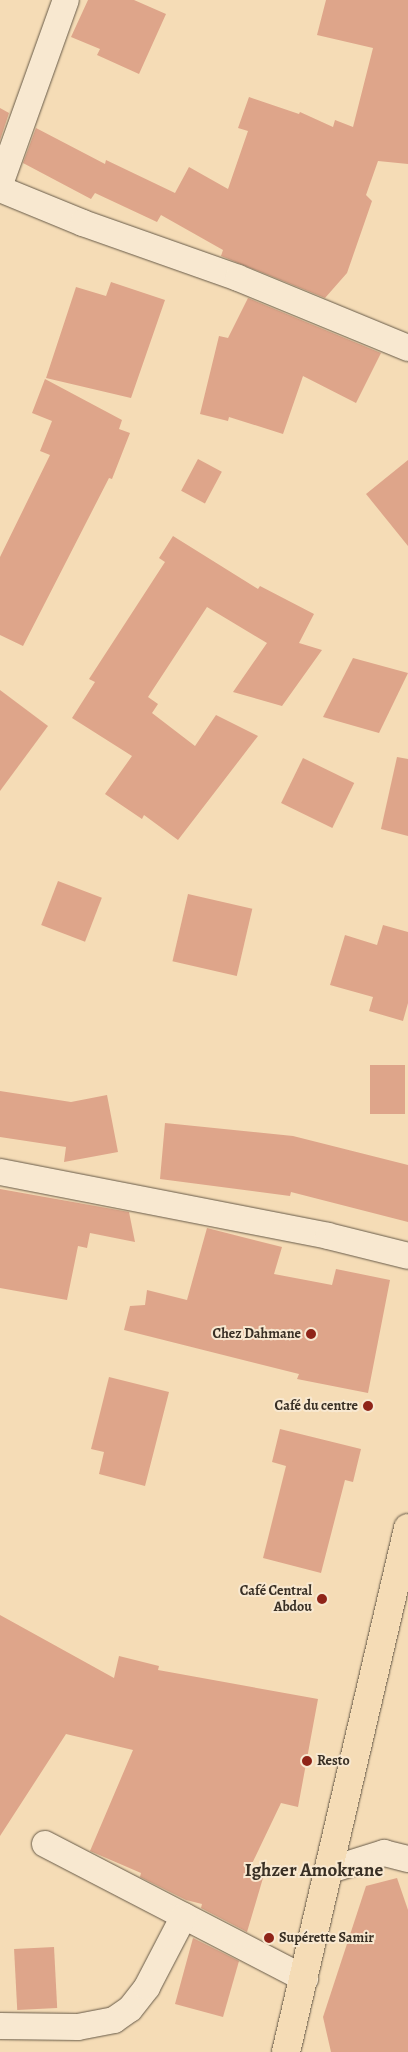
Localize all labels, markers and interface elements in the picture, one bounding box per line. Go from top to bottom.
place label: Chez Dahmane [213,1326,301,1342]
marker: Chez Dahmane [305,1328,317,1340]
place label: Café du centre [275,1398,358,1414]
marker: Café du centre [362,1400,374,1412]
place label: Café Central Abdou [240,1583,312,1615]
marker: Café Central Abdou [316,1593,328,1605]
place label: Resto [317,1753,350,1769]
marker: Resto [301,1755,313,1767]
district label: Ighzer Amokrane [245,1860,383,1882]
place label: Supérette Samir [279,1930,374,1946]
marker: Supérette Samir [263,1932,275,1944]

